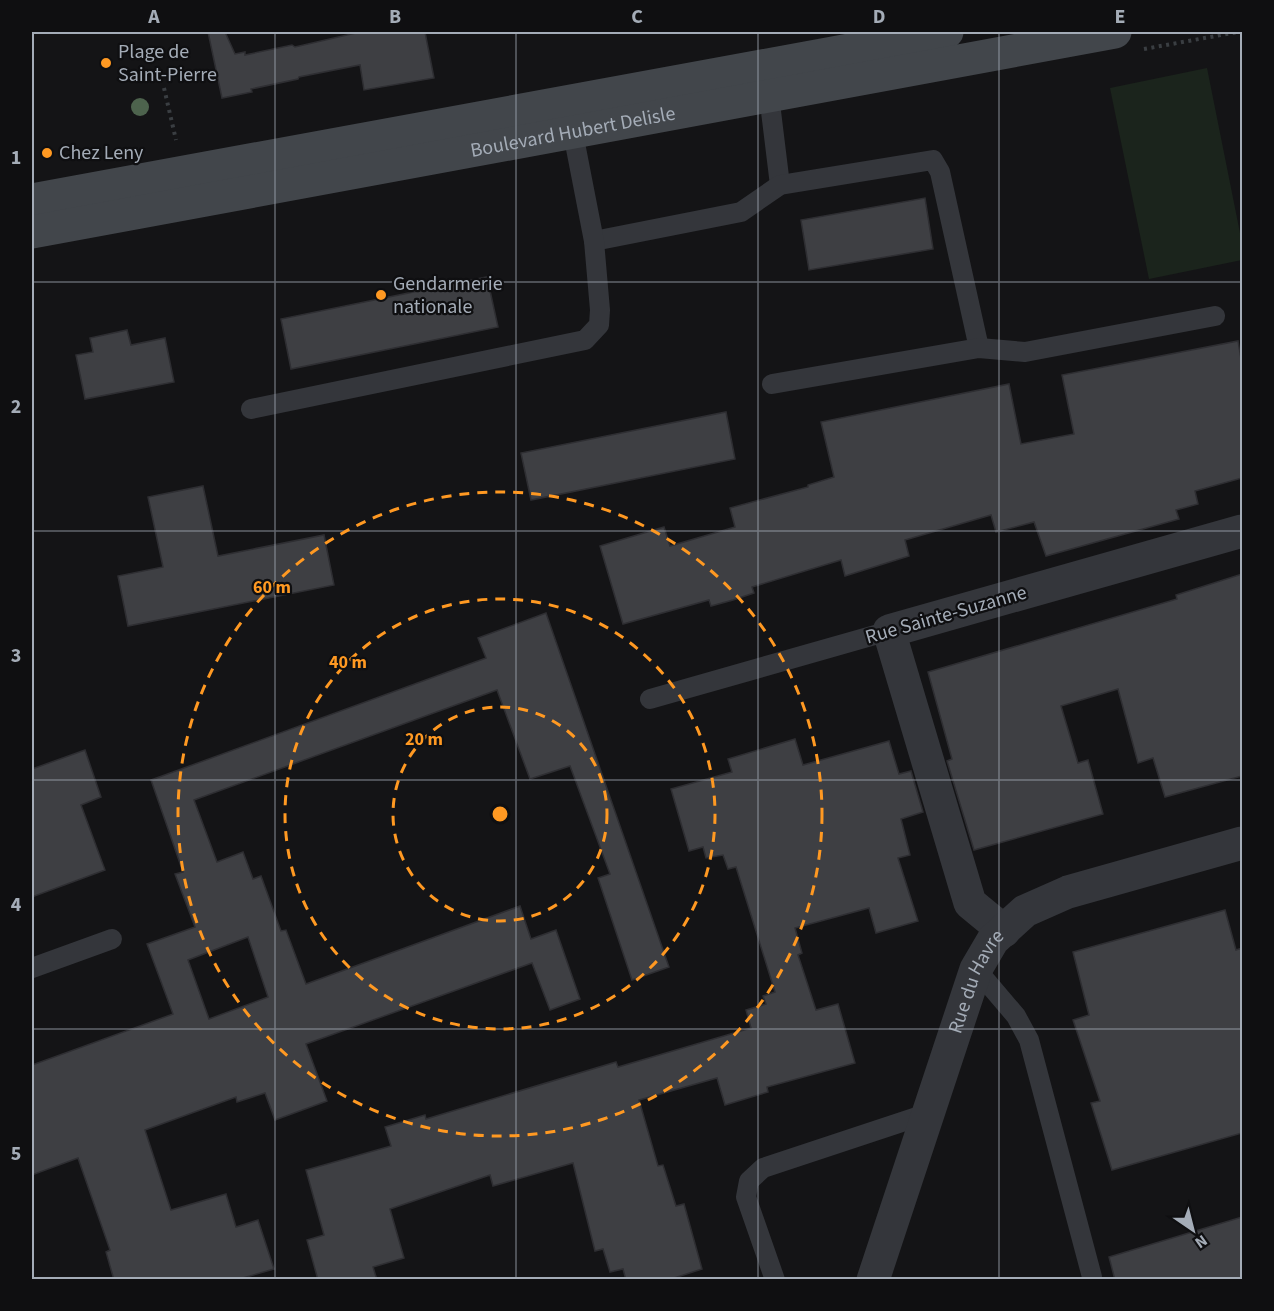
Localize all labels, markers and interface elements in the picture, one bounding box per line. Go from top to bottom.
text: A [147,3,160,31]
text: B [389,3,401,31]
text: C [631,3,643,31]
text: D [873,3,885,31]
text: E [1115,3,1125,31]
place label: Plage de Saint-Pierre [118,38,217,89]
marker: Plage de Saint-Pierre [99,56,113,70]
street label: Boulevard Hubert Delisle [468,99,678,165]
place label: Chez Leny [59,139,144,167]
text: 1 [11,144,21,172]
marker: Chez Leny [40,146,54,160]
place label: Gendarmerie nationale [393,270,503,321]
marker: Gendarmerie nationale [374,288,388,302]
text: 2 [11,393,21,421]
text: 60 m [253,575,291,600]
street label: Rue Sainte-Suzanne [862,579,1030,651]
text: 3 [11,642,21,670]
text: 40 m [329,650,367,675]
text: 20 m [405,727,443,752]
centre of rings [490,804,510,824]
text: 4 [11,891,22,919]
street label: Rue du Havre [942,923,1010,1037]
text: 5 [11,1140,21,1168]
north arrow [1163,1200,1223,1260]
text: N [1190,1229,1212,1254]

